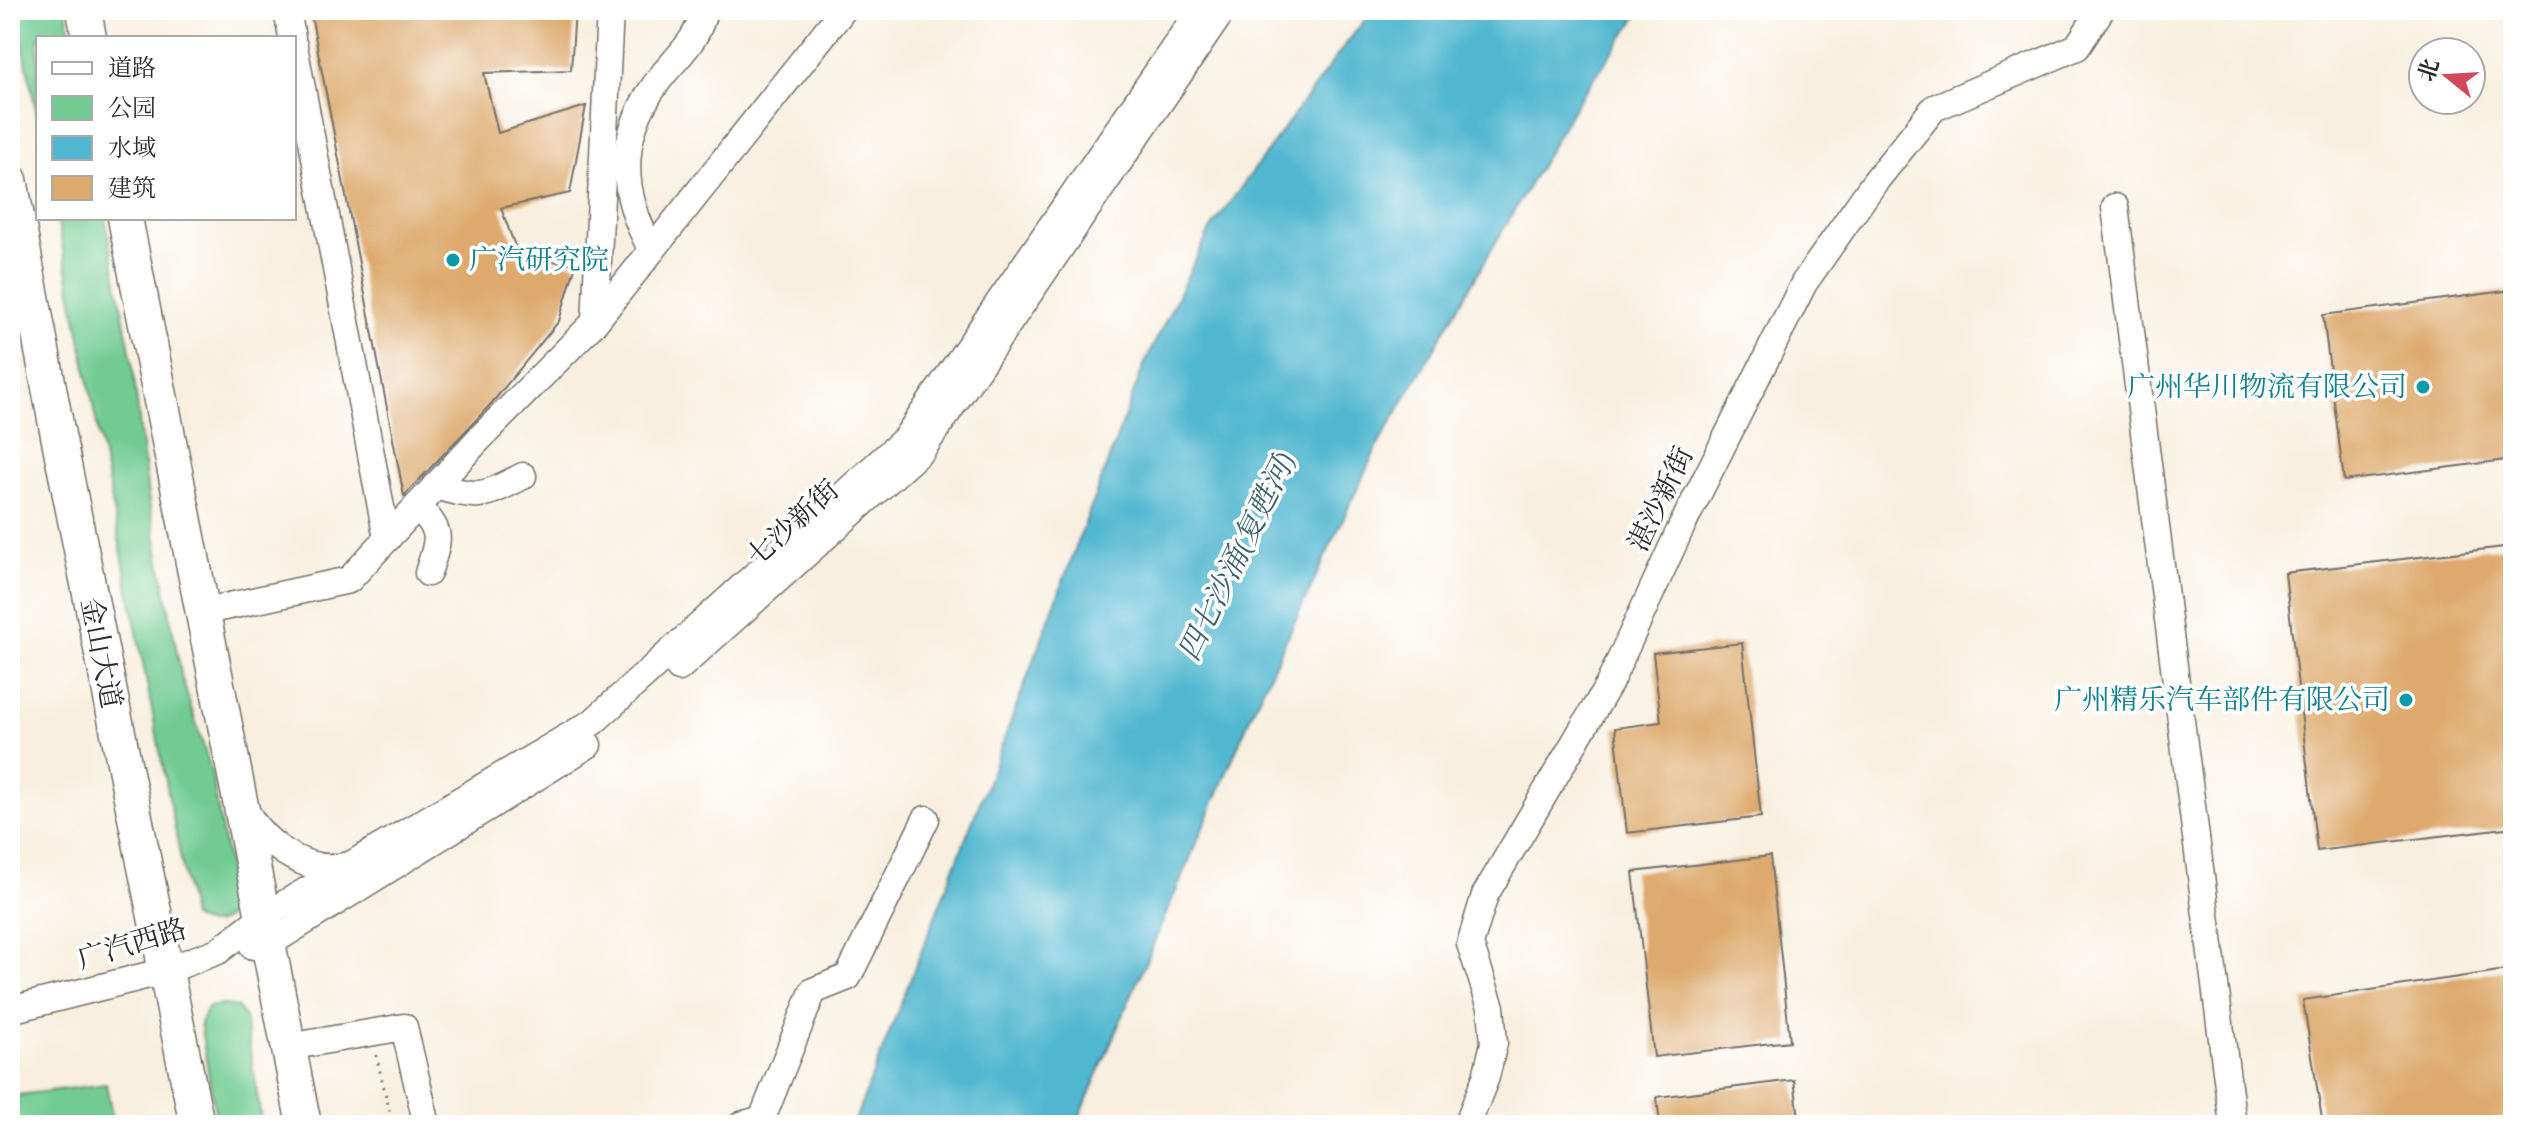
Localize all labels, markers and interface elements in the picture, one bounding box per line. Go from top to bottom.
legend [36,36,296,220]
north arrow [2407,36,2487,116]
text: 道路 [108,52,156,84]
text: 北 [2411,55,2447,85]
text: 公园 [108,92,156,124]
text: 水域 [108,132,156,164]
text: 建筑 [108,172,156,204]
place label: 广汽研究院 [469,241,609,279]
marker: 广汽研究院 [444,251,462,269]
place label: 广州华川物流有限公司 [2127,368,2407,406]
marker: 广州华川物流有限公司 [2414,378,2432,396]
street label: 湛沙新街 [1619,440,1703,558]
water label: 四七沙涌(复甦河) [1169,445,1305,667]
street label: 七沙新街 [739,471,847,575]
street label: 金山大道 [72,594,130,712]
place label: 广州精乐汽车部件有限公司 [2054,681,2390,719]
marker: 广州精乐汽车部件有限公司 [2397,691,2415,709]
street label: 广汽西路 [73,909,191,979]

